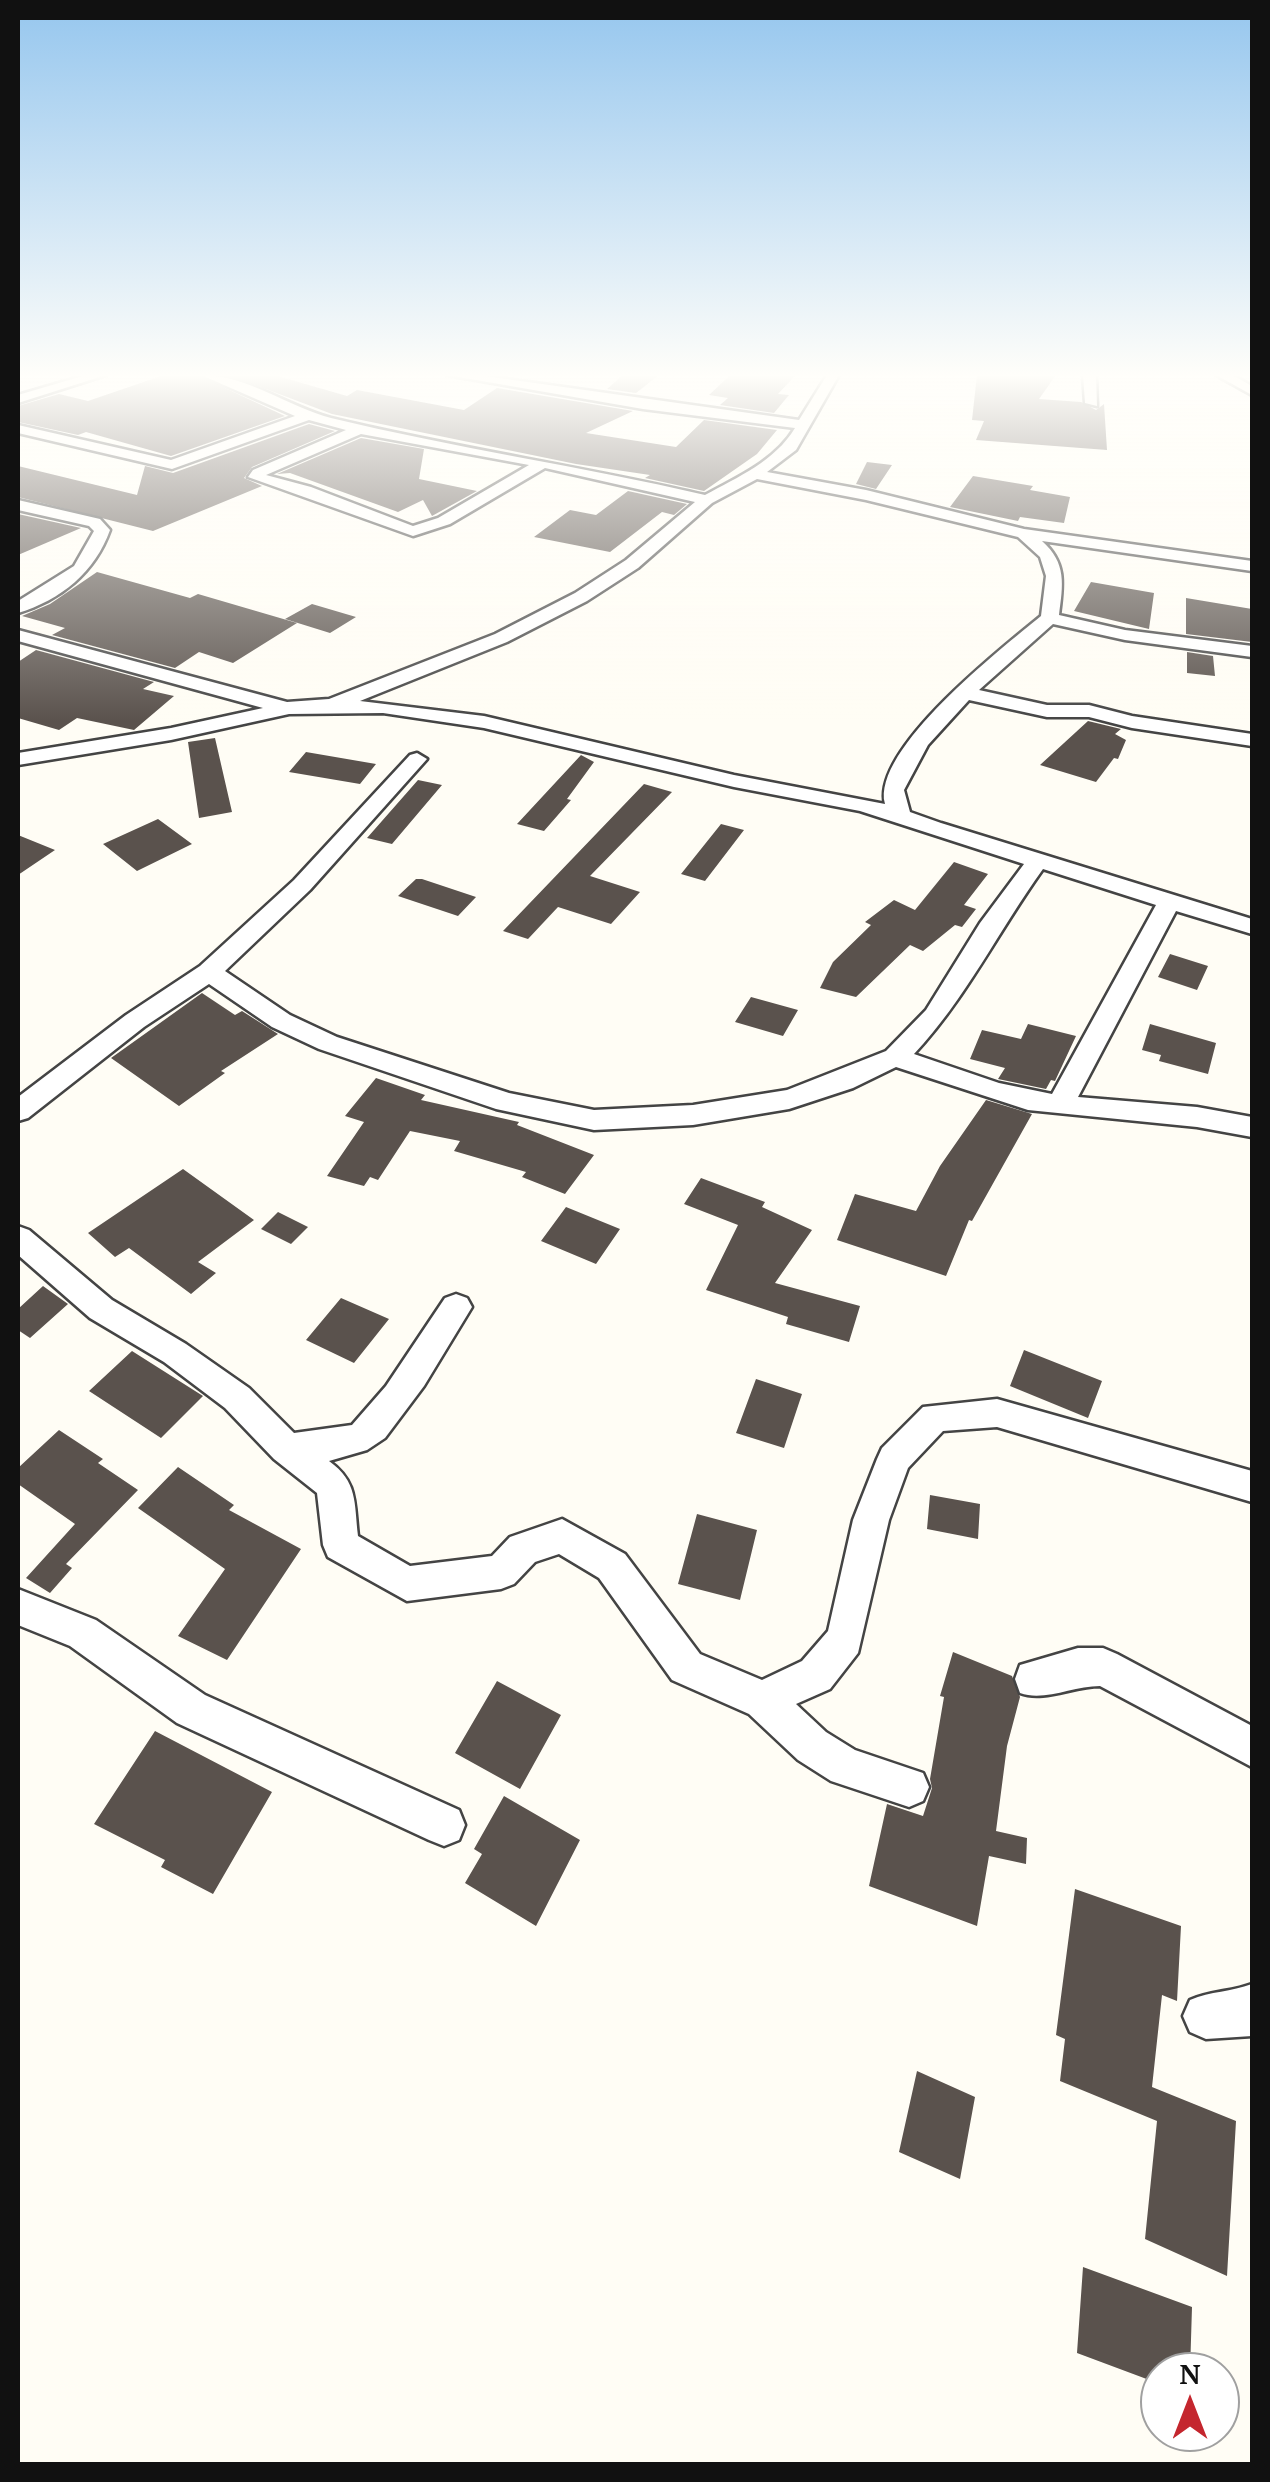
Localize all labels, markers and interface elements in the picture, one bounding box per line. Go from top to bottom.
north arrow [1140,2352,1240,2452]
text: N [1179,2355,1201,2392]

